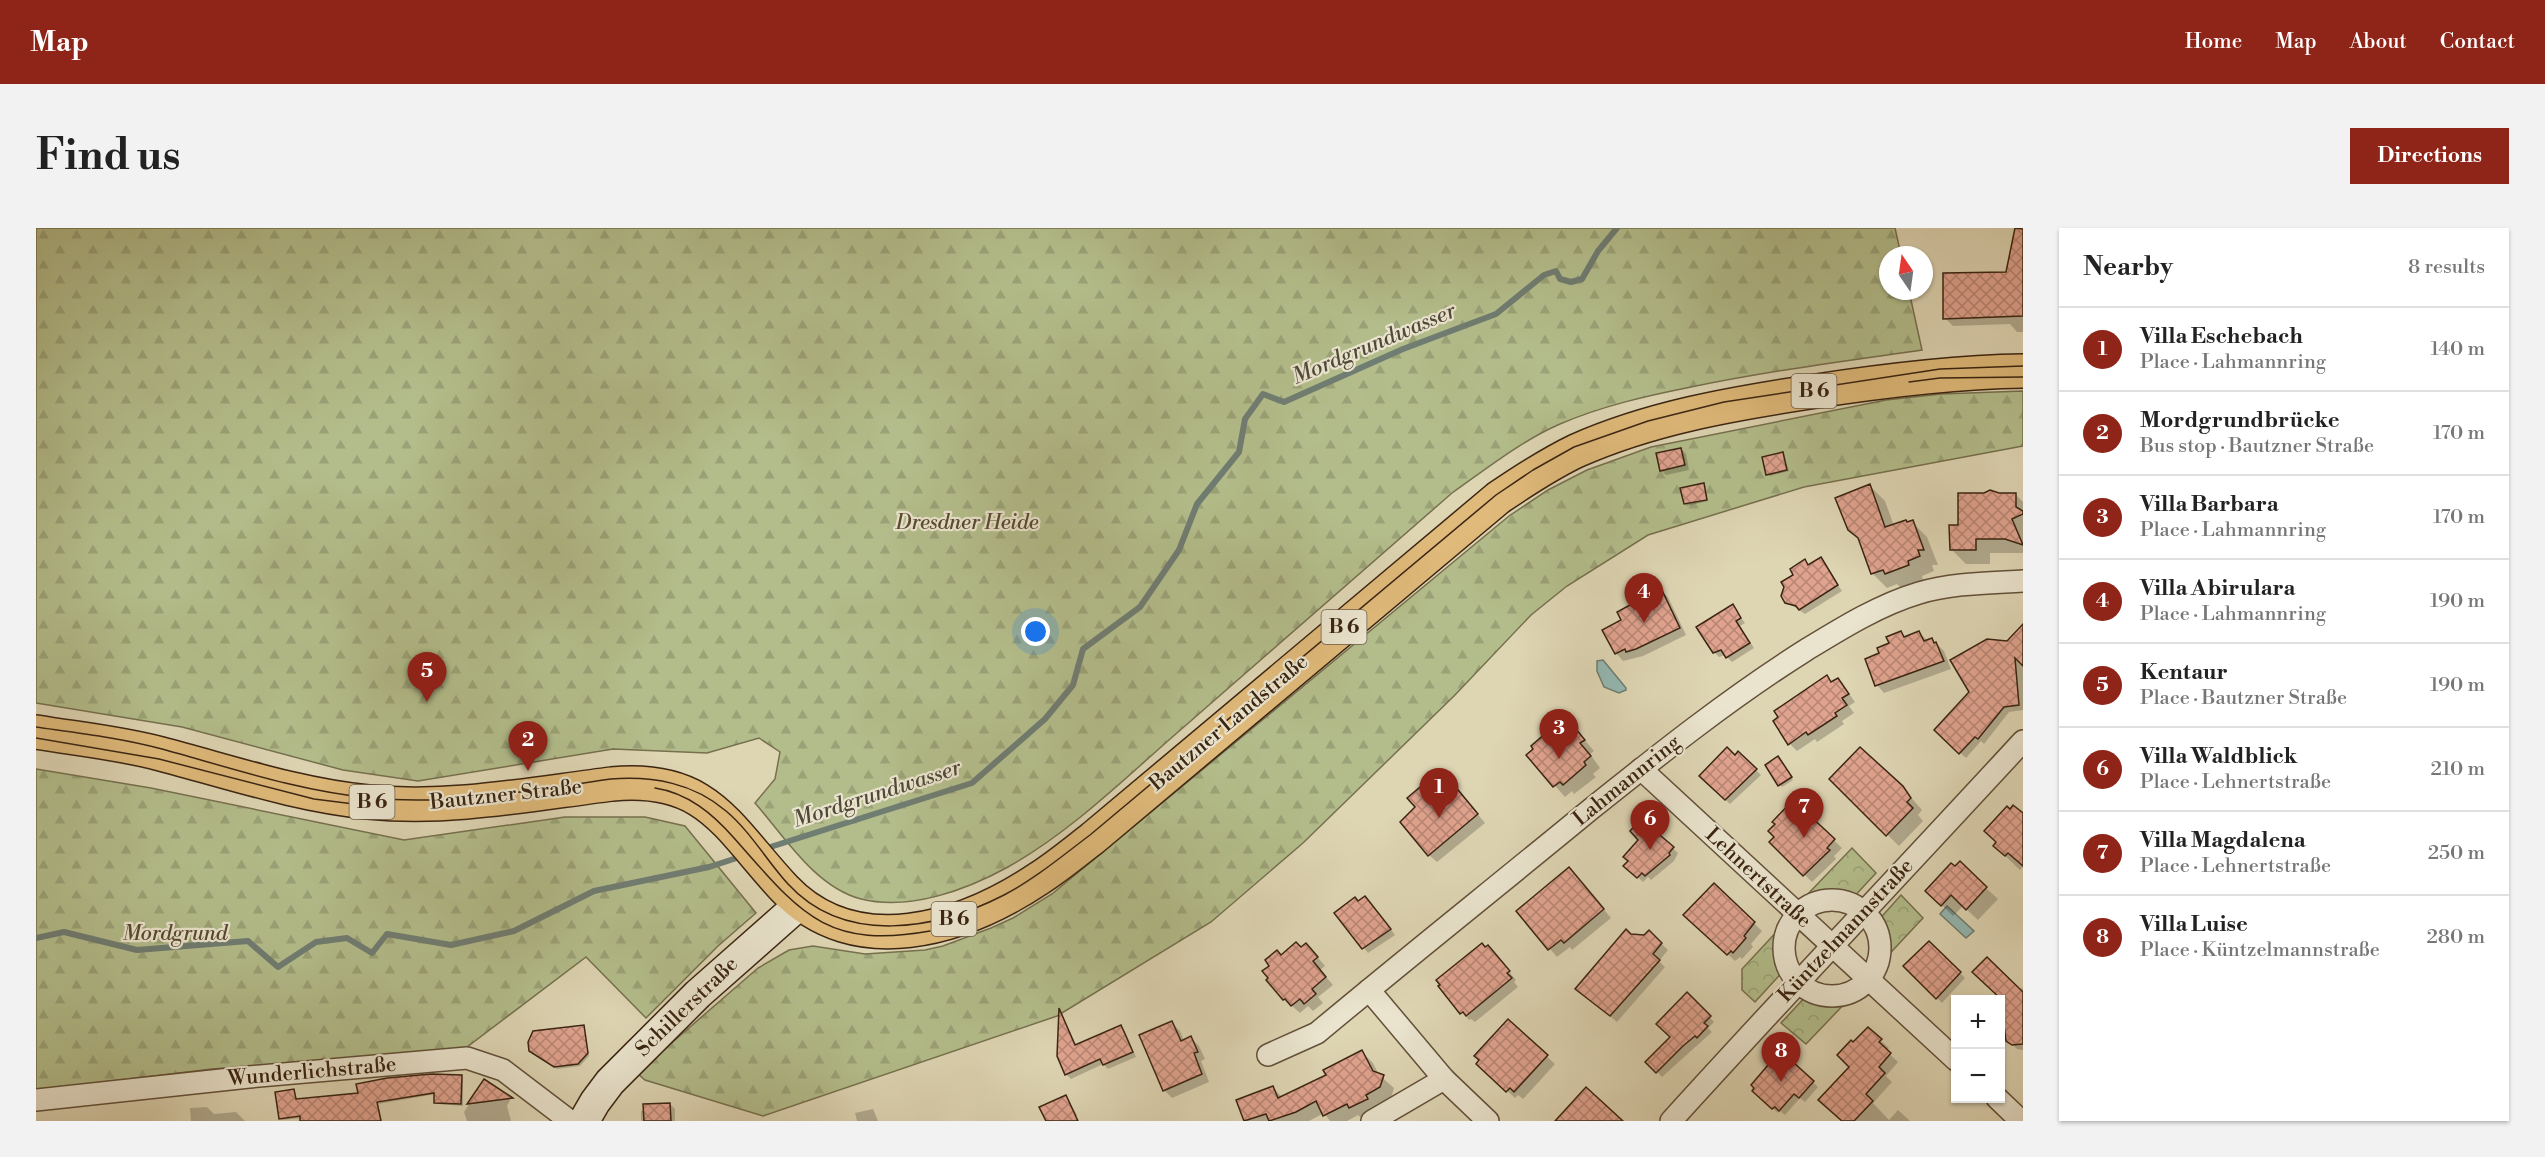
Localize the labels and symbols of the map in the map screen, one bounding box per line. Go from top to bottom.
north arrow [1879,246,1933,300]
water label: Mordgrundwasser [1288,297,1461,391]
road number: B 6 [1792,374,1836,408]
park label: Dresdner Heide [894,510,1039,536]
pin: 4 [1624,574,1664,623]
road number: B 6 [1322,610,1366,644]
your location [1021,617,1050,646]
street label: Bautzner Landstraße [1144,649,1314,798]
pin: 5 [408,652,446,702]
pin: 3 [1540,710,1579,759]
pin: 2 [508,722,548,771]
street label: Lahmannring [1568,730,1686,832]
water label: Mordgrundwasser [789,754,965,834]
pin: 1 [1420,768,1458,818]
street label: Bautzner Straße [428,774,583,816]
road number: B 6 [350,785,394,819]
pin: 7 [1784,788,1824,838]
pin: 6 [1630,800,1670,850]
street label: Lehnertstraße [1699,822,1817,934]
street label: Küntzelmannstraße [1773,854,1919,1008]
road number: B 6 [932,902,976,936]
park label: Mordgrund [122,921,229,947]
street label: Schillerstraße [630,952,744,1062]
pin: 8 [1762,1032,1800,1082]
street label: Wunderlichstraße [226,1052,397,1092]

